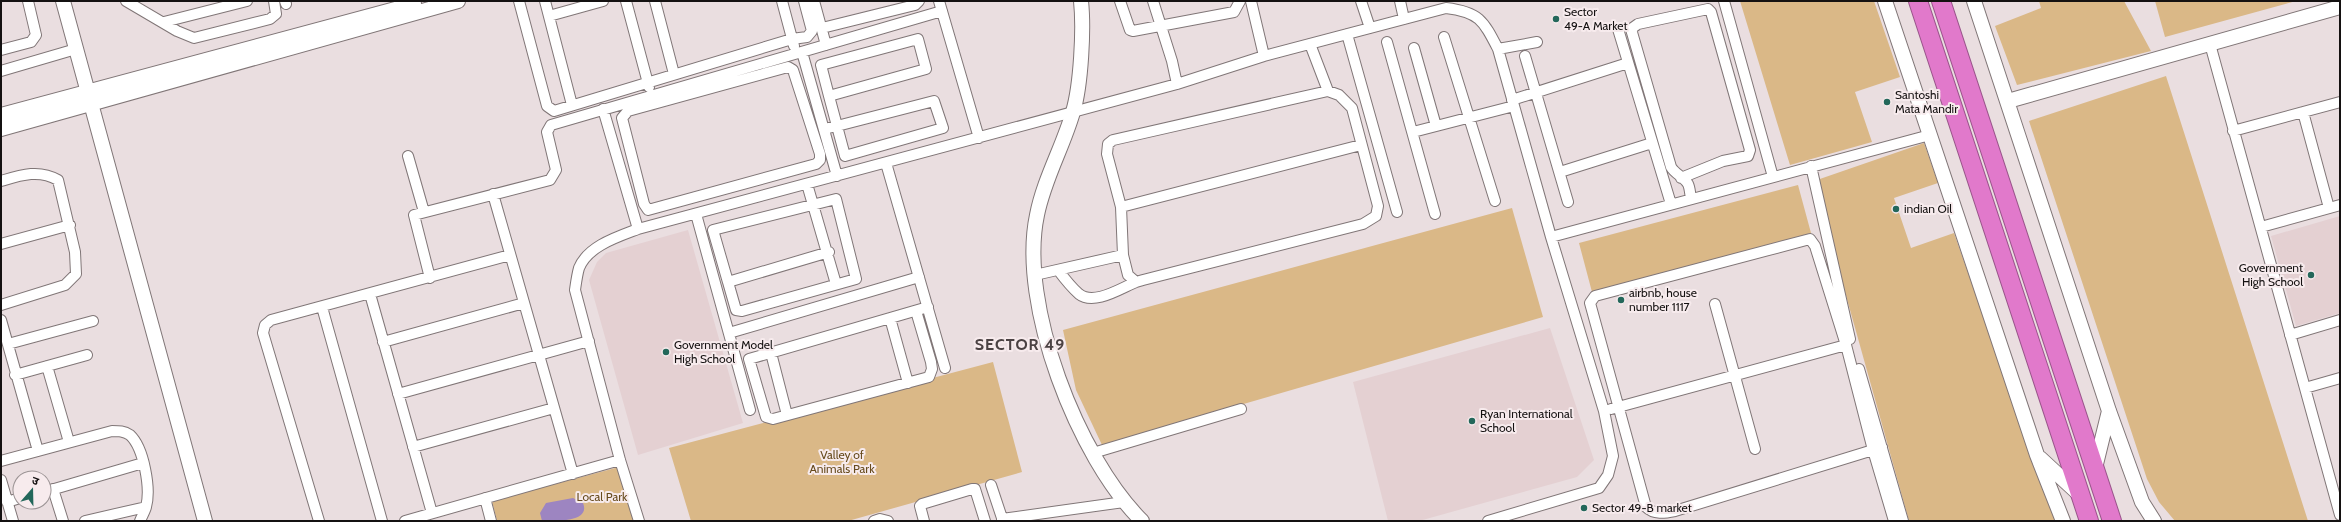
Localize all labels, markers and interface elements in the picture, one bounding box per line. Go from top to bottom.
place label: Sector 49-A Market [1564,4,1627,33]
marker: Sector 49-A Market [1551,14,1561,24]
place label: Santoshi Mata Mandir [1895,87,1958,116]
marker: Santoshi Mata Mandir [1882,97,1892,107]
place label: indian Oil [1904,201,1952,216]
marker: indian Oil [1891,204,1901,214]
place label: Government High School [2239,260,2303,289]
marker: Government High School [2306,270,2316,280]
place label: airbnb, house number 1117 [1629,285,1697,314]
marker: airbnb, house number 1117 [1616,295,1626,305]
district label: SECTOR 49 [975,335,1065,354]
place label: Government Model High School [674,337,773,366]
marker: Government Model High School [661,347,671,357]
place label: Ryan International School [1480,406,1573,435]
marker: Ryan International School [1467,416,1477,426]
park label: Valley of Animals Park [809,447,875,476]
north arrow [12,470,52,510]
text: उ [30,473,41,488]
park label: Local Park [577,489,628,504]
place label: Sector 49-B market [1592,500,1692,515]
marker: Sector 49-B market [1579,503,1589,513]

